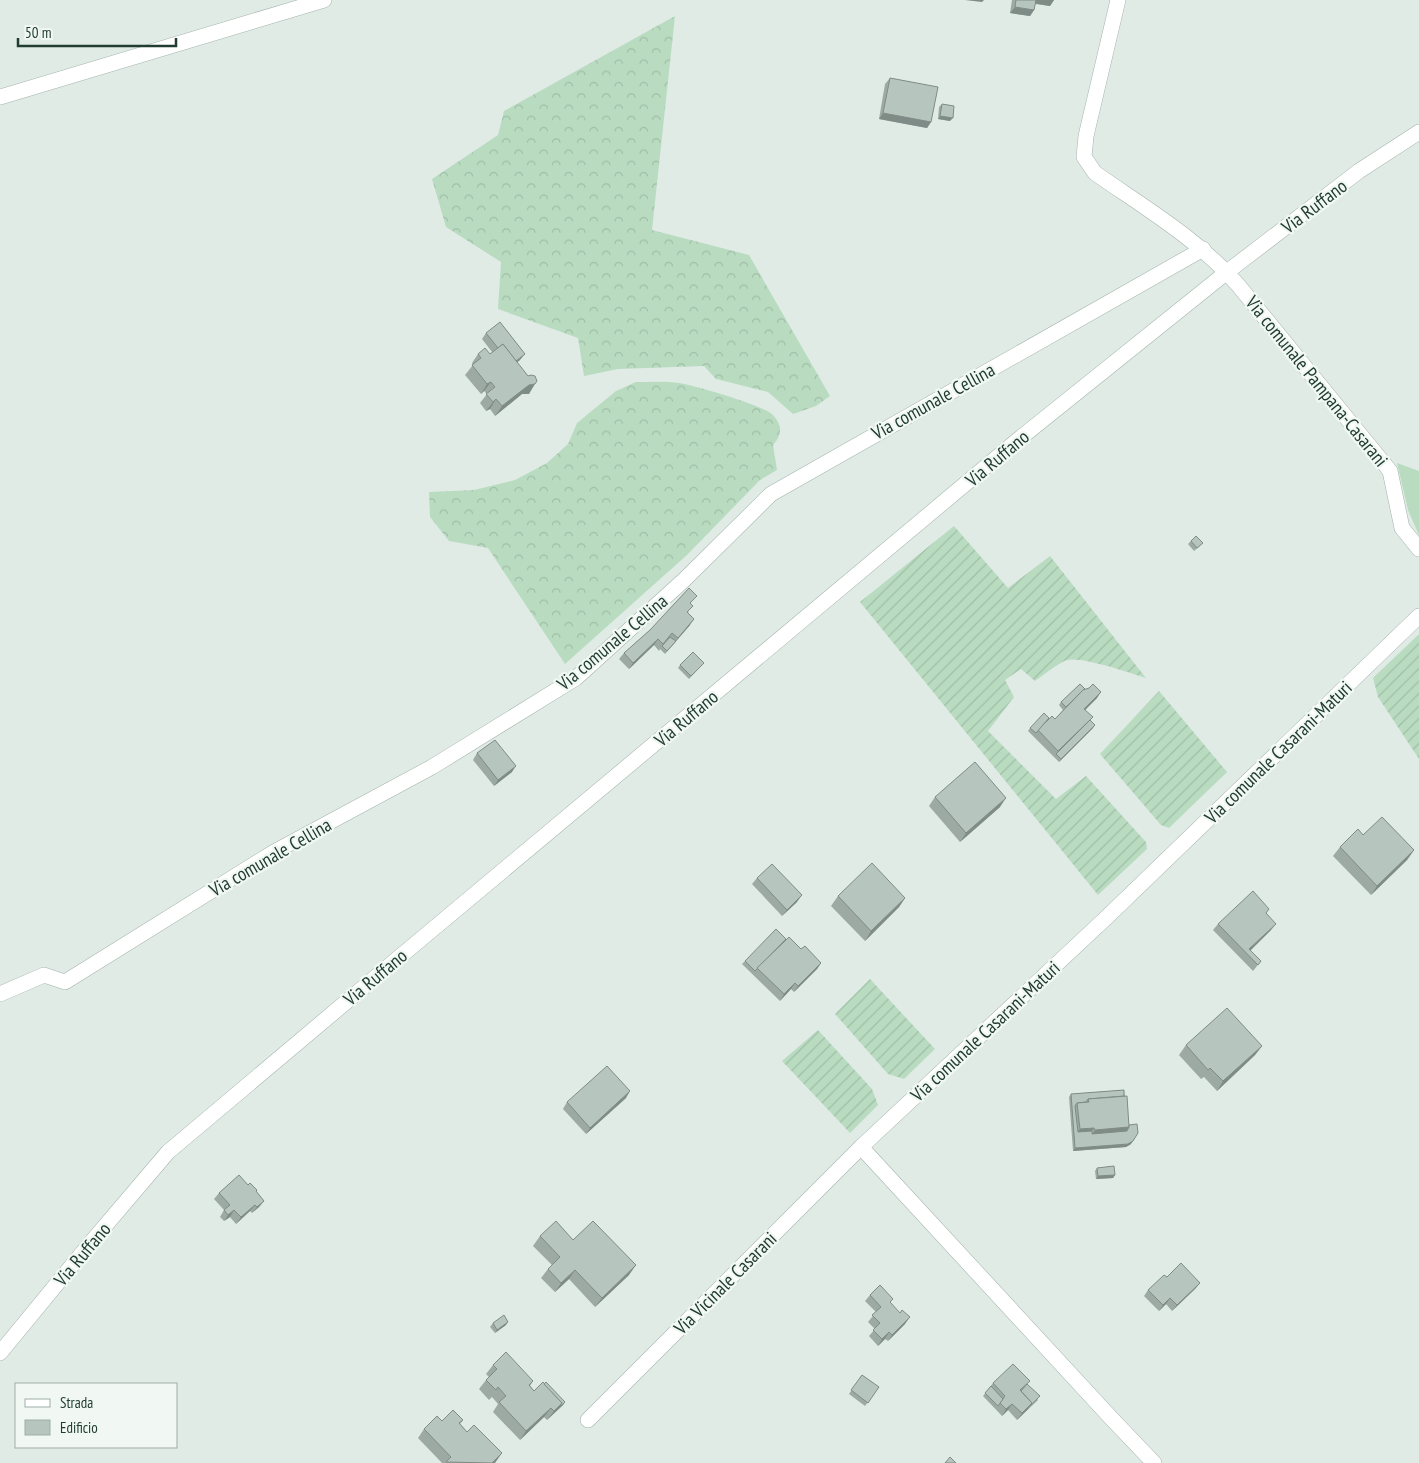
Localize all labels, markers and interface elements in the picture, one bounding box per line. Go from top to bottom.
scale bar [18,15,175,47]
text: 50 m [25,23,51,42]
street label: Via Ruffano [1276,174,1352,239]
street label: Via comunale Pampana-Casarani [1240,290,1393,471]
street label: Via comunale Cellina [866,357,999,445]
street label: Via Ruffano [959,424,1034,492]
street label: Via comunale Cellina [551,589,672,696]
street label: Via comunale Casarani-Maturi [1199,675,1357,829]
street label: Via Ruffano [648,684,723,752]
street label: Via comunale Cellina [204,812,335,902]
street label: Via Ruffano [337,943,412,1011]
street label: Via comunale Casarani-Maturi [905,956,1065,1107]
street label: Via Ruffano [48,1217,116,1292]
street label: Via Vicinale Casarani [668,1227,781,1340]
legend [15,1383,178,1448]
text: Strada [60,1393,93,1412]
text: Edificio [60,1418,98,1437]

